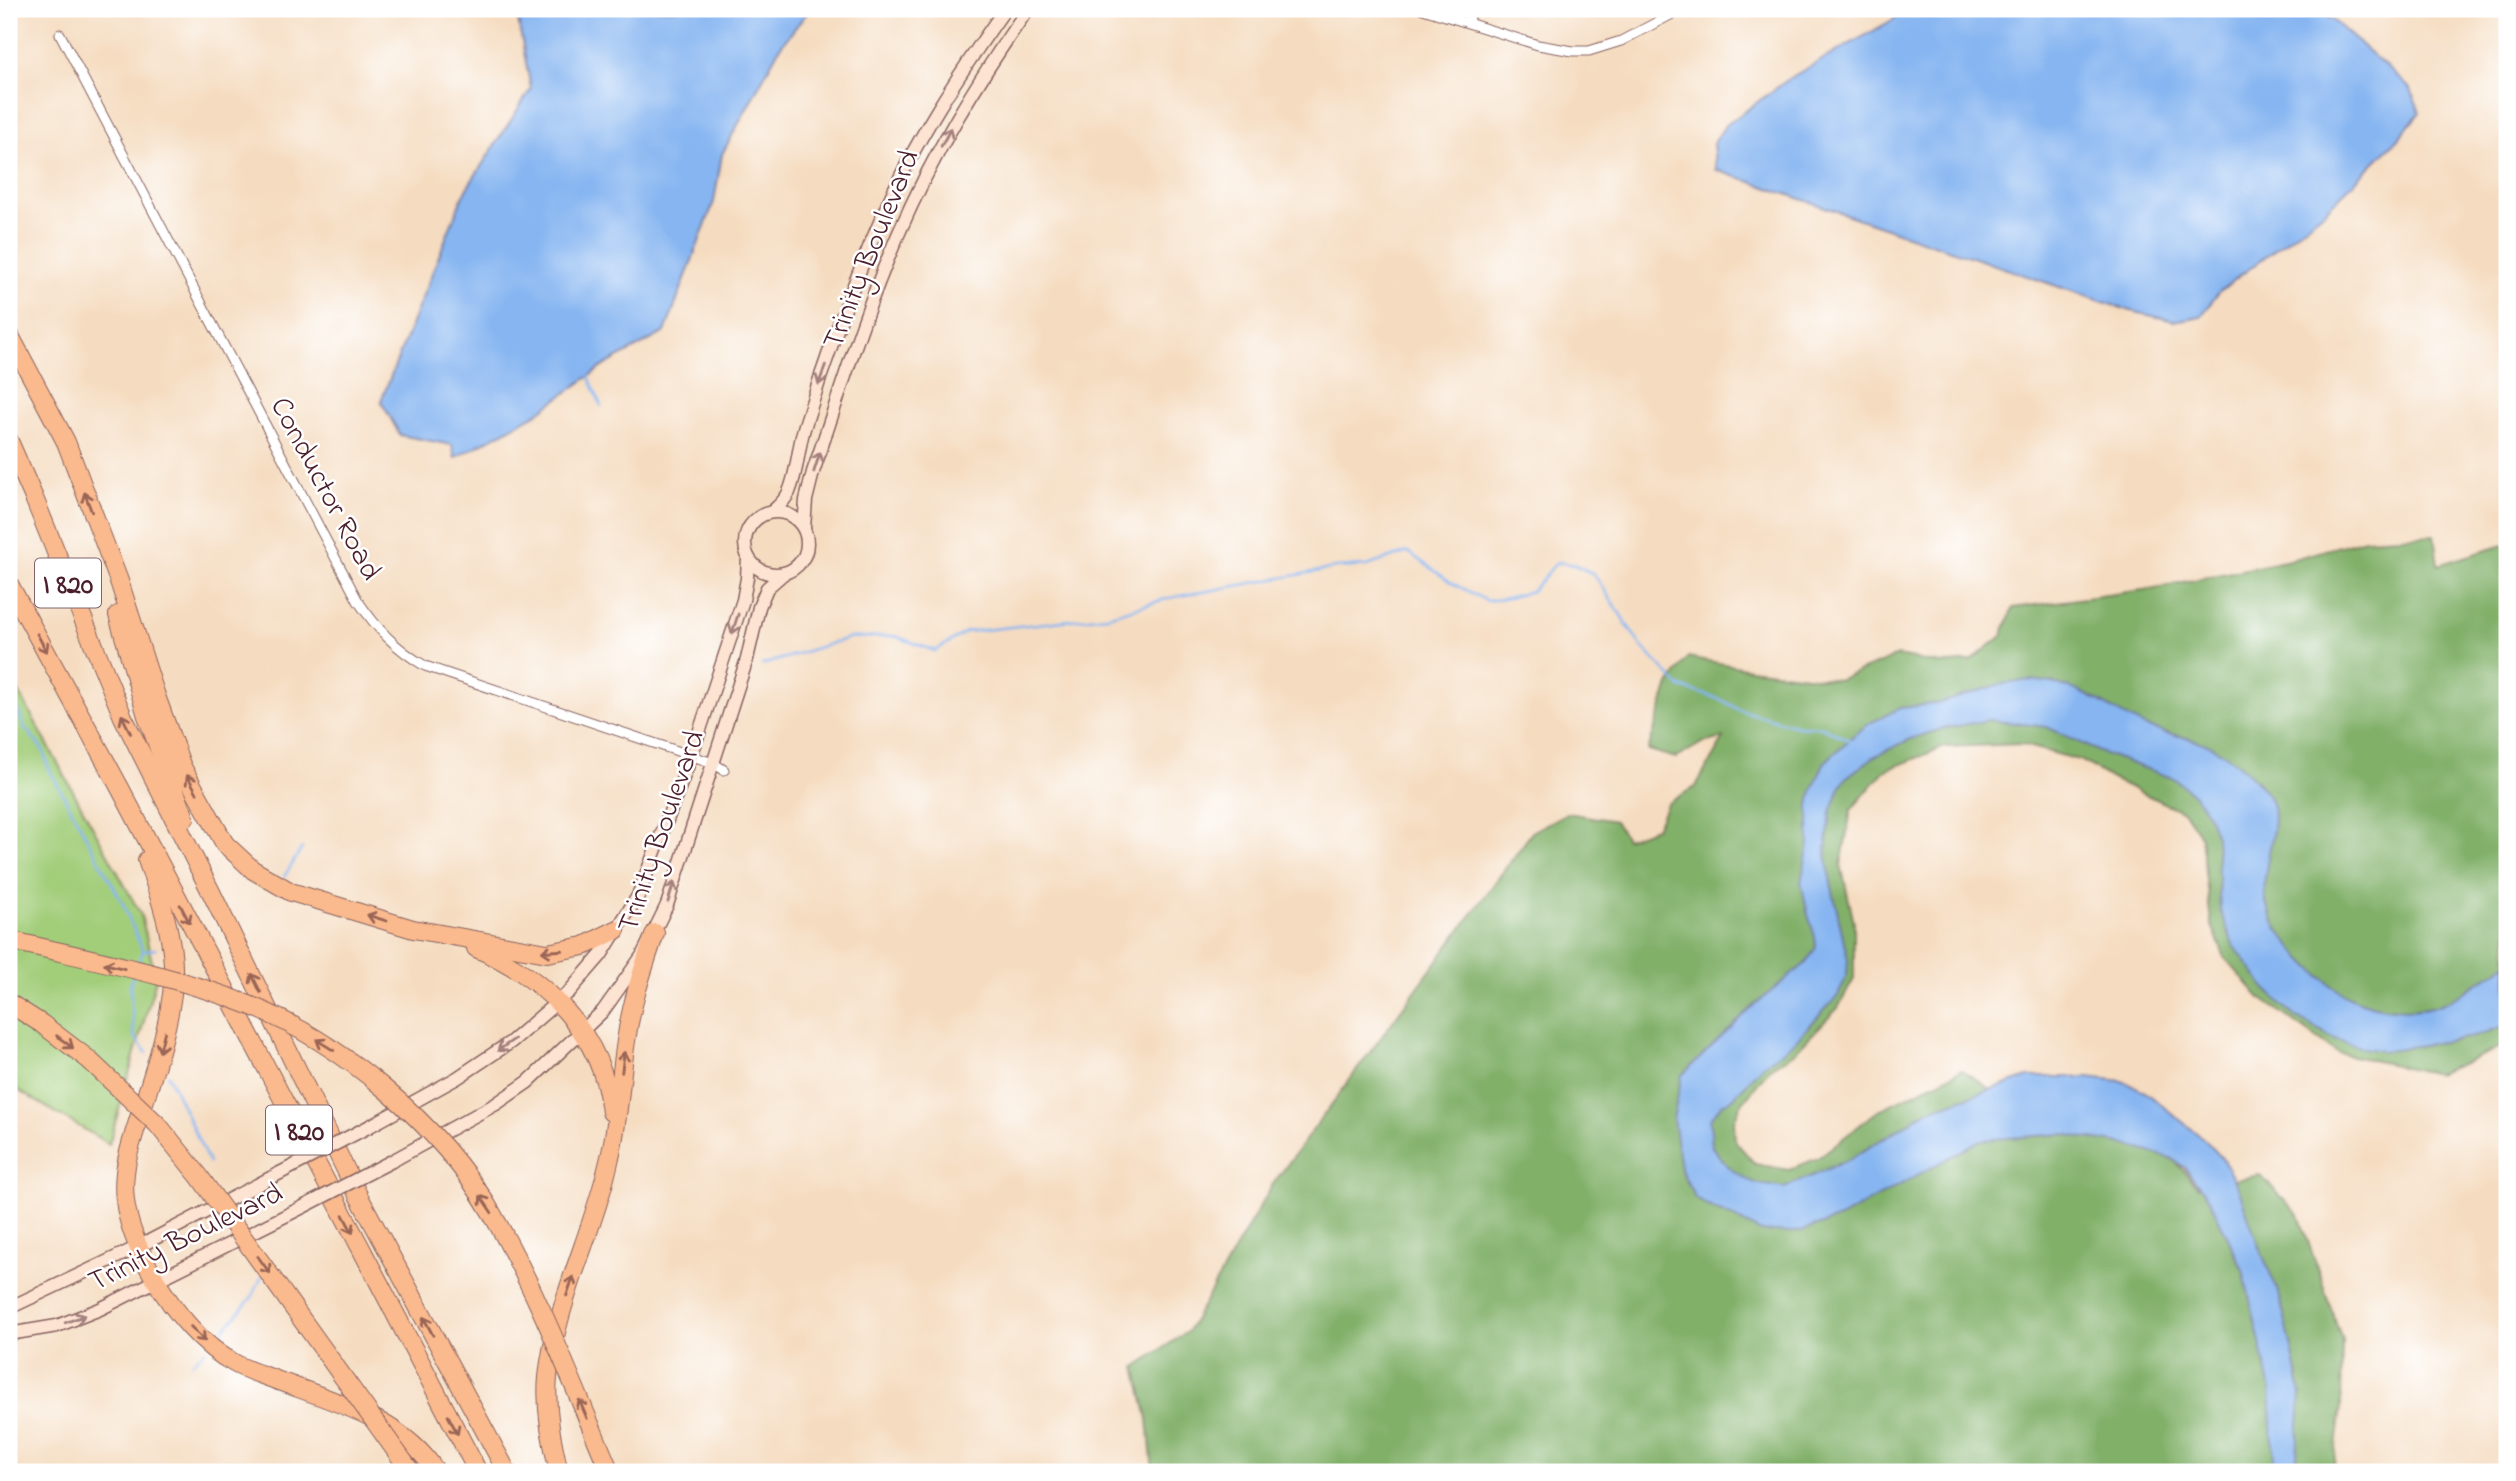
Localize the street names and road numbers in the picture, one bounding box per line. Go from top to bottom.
street label: Trinity Boulevard [813,144,933,356]
street label: Conductor Road [258,390,391,589]
road number: I 820 [35,558,101,608]
street label: Trinity Boulevard [608,725,718,939]
road number: I 820 [266,1106,332,1154]
street label: Trinity Boulevard [82,1172,291,1305]

